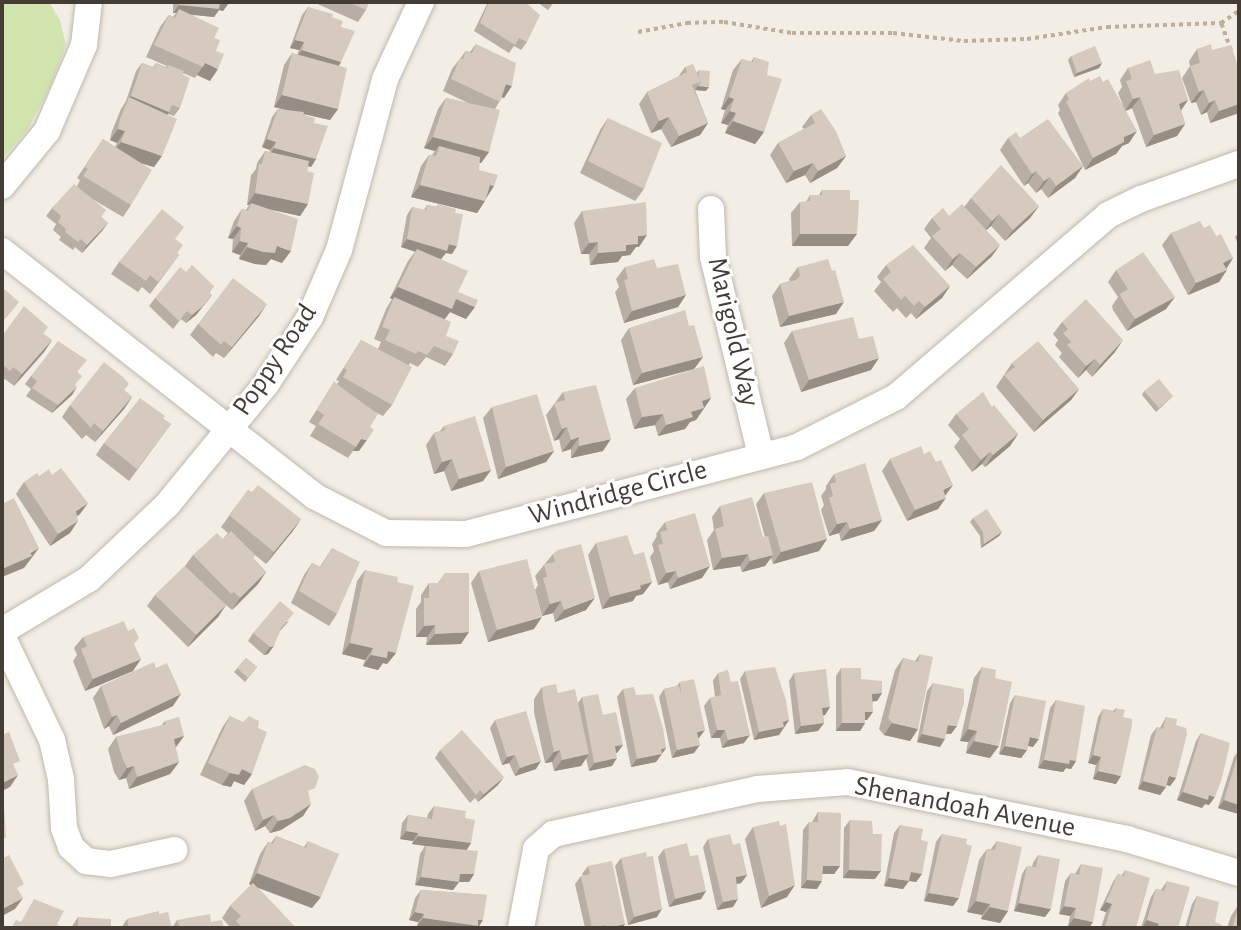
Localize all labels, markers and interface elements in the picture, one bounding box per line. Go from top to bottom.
street label: Marigold Way [700,254,766,410]
street label: Poppy Road [225,298,325,422]
street label: Windridge Circle [525,453,711,533]
street label: Shenandoah Avenue [852,769,1078,845]

